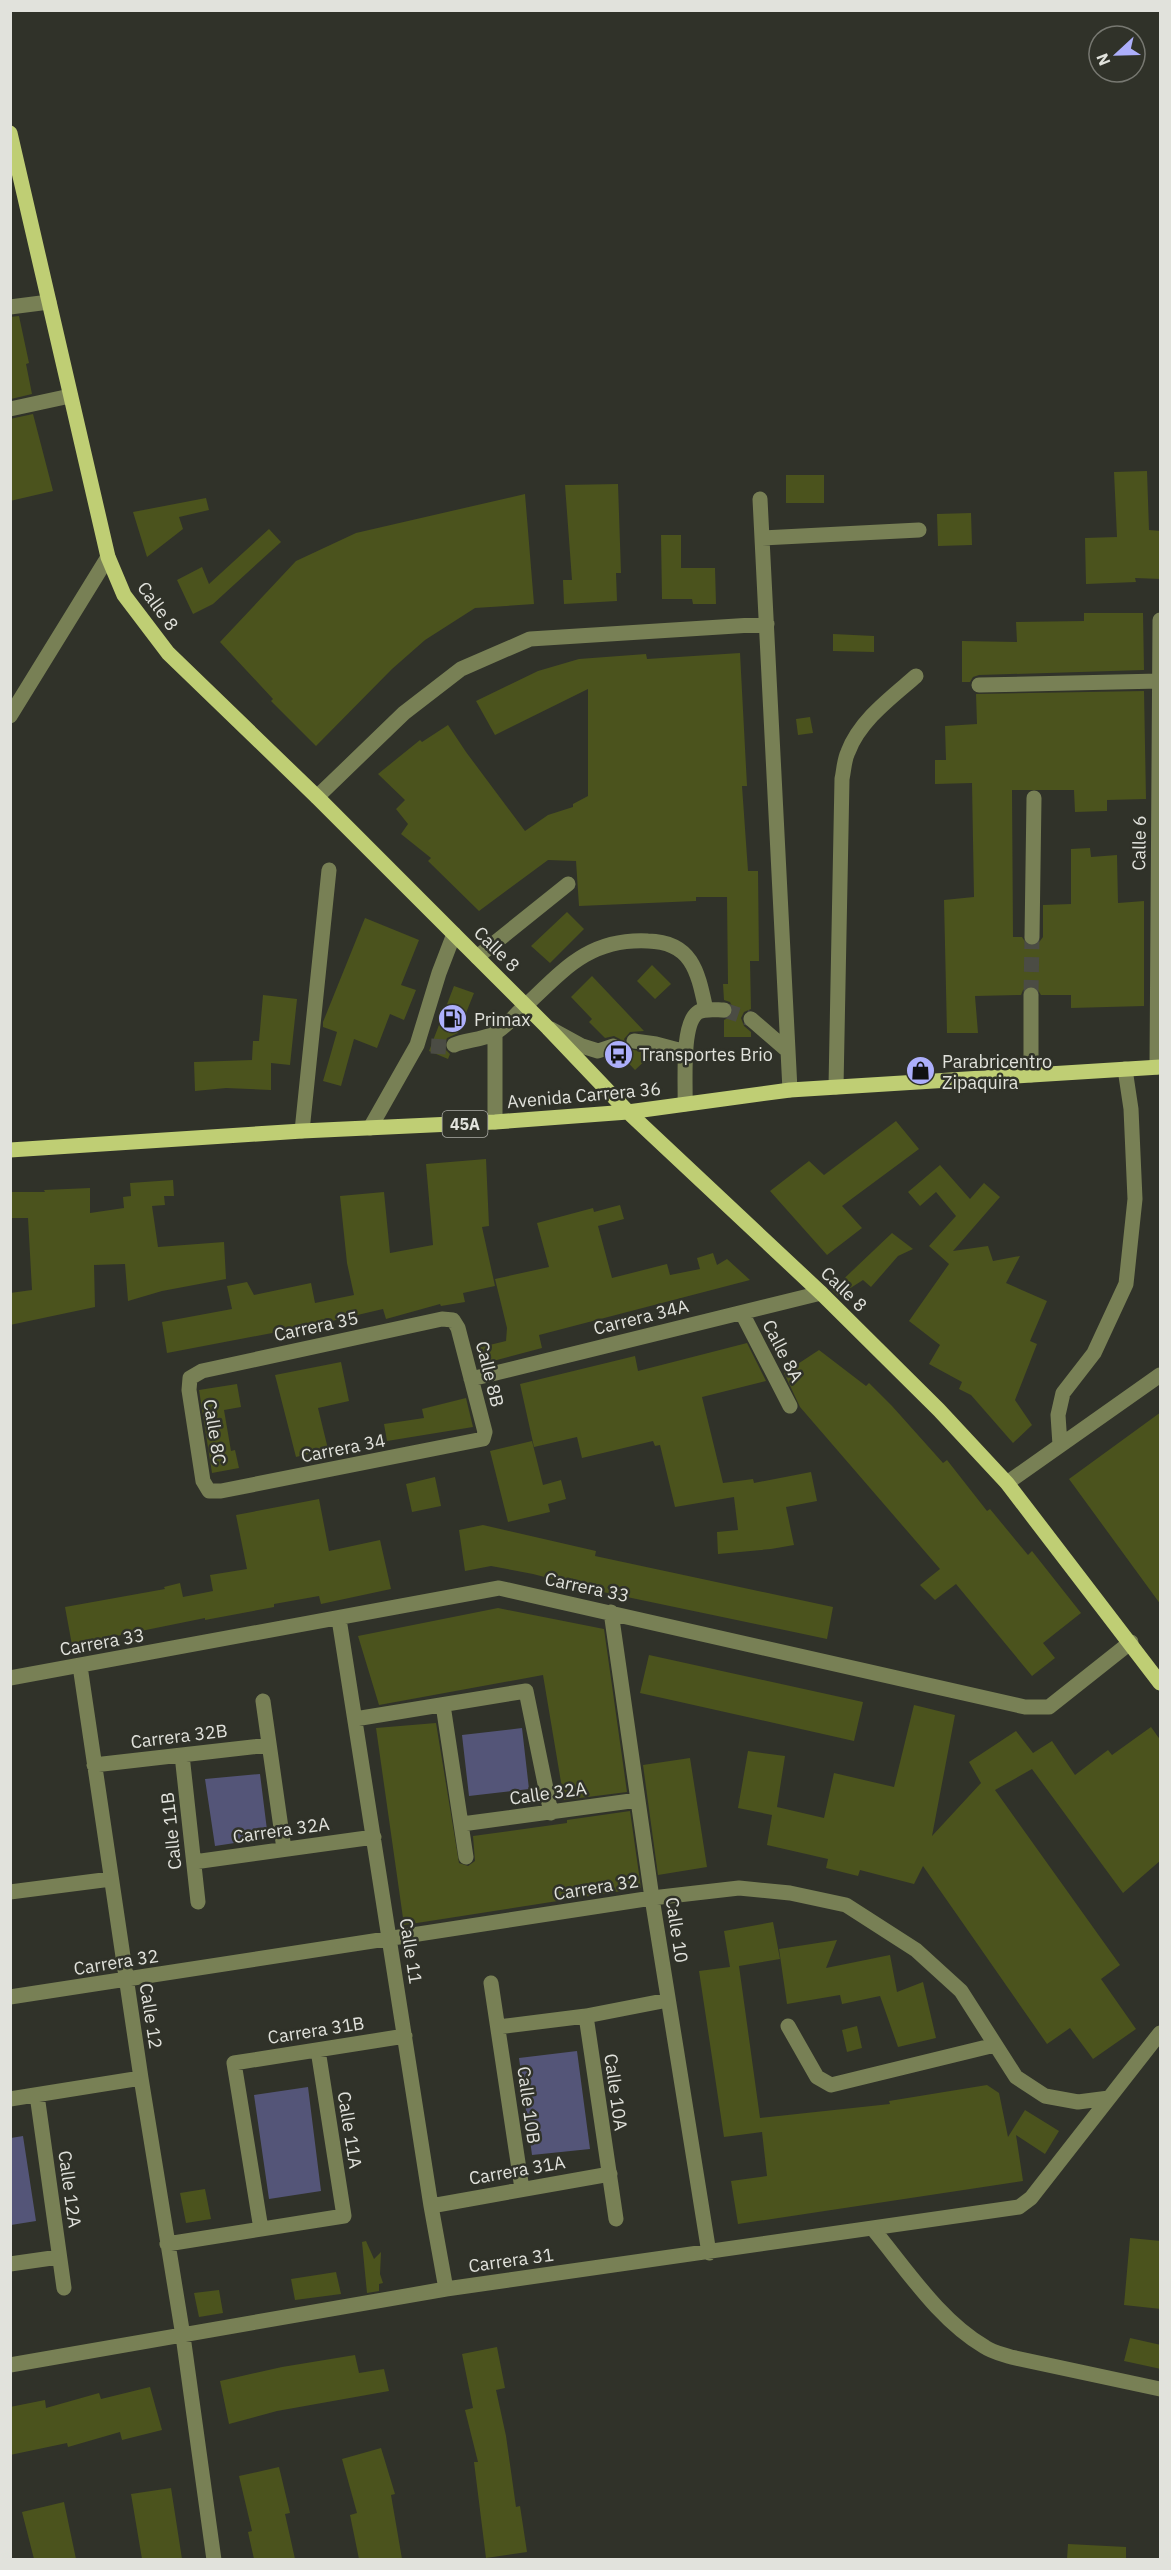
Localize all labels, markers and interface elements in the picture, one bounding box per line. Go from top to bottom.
north arrow [1087,24,1147,84]
text: N [1092,50,1115,69]
street label: Calle 8 [132,577,184,635]
street label: Calle 6 [1127,815,1151,871]
street label: Calle 8 [469,921,525,977]
fuel station icon: Primax [437,1003,469,1035]
place label: Primax [474,1008,530,1031]
bus stop icon: Transportes Brio [602,1038,634,1070]
place label: Transportes Brio [639,1043,773,1066]
place label: Parabricentro Zipaquira [942,1050,1052,1094]
shop icon: Parabricentro Zipaquira [905,1055,937,1087]
street label: Avenida Carrera 36 [506,1077,662,1113]
road number: 45A [442,1111,488,1137]
street label: Calle 8 [816,1261,872,1317]
street label: Carrera 34A [591,1294,691,1340]
street label: Carrera 35 [272,1306,360,1346]
street label: Calle 8A [758,1316,809,1386]
street label: Calle 8B [471,1339,509,1409]
street label: Calle 8C [198,1397,232,1467]
street label: Carrera 34 [299,1428,387,1467]
street label: Carrera 33 [543,1567,631,1607]
street label: Carrera 33 [58,1623,146,1661]
street label: Carrera 32B [129,1719,229,1753]
street label: Calle 32A [508,1776,589,1810]
street label: Calle 11B [155,1791,187,1871]
street label: Carrera 32A [231,1812,331,1848]
street label: Carrera 32 [552,1869,640,1905]
street label: Calle 10 [660,1895,694,1965]
street label: Calle 11 [394,1916,428,1986]
street label: Carrera 32 [72,1944,160,1980]
street label: Calle 12 [134,1981,168,2051]
street label: Carrera 31B [266,2011,366,2049]
street label: Calle 10A [599,2052,633,2133]
street label: Calle 10B [512,2065,546,2145]
street label: Calle 11A [333,2090,368,2171]
street label: Calle 12A [53,2149,87,2230]
street label: Carrera 31A [467,2150,567,2190]
street label: Carrera 31 [467,2243,555,2277]

